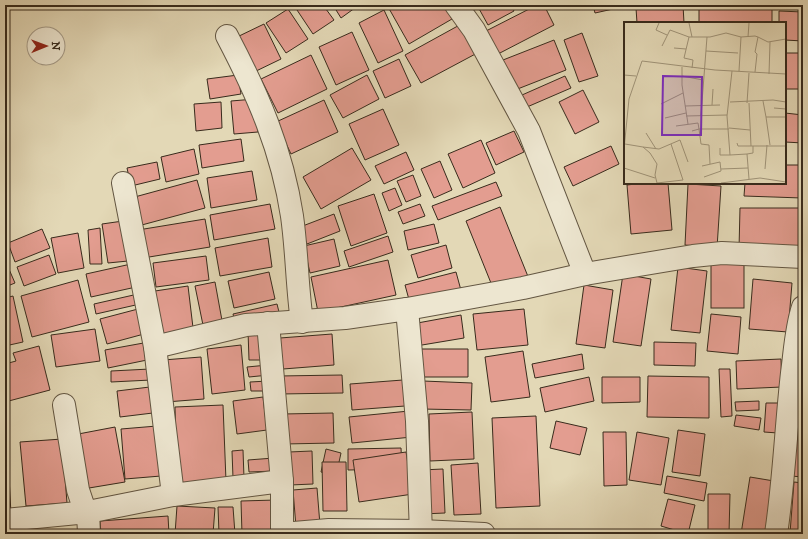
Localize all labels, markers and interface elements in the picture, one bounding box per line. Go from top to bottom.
inset map [624,22,786,184]
north arrow [26,26,66,66]
text: N [48,41,62,50]

